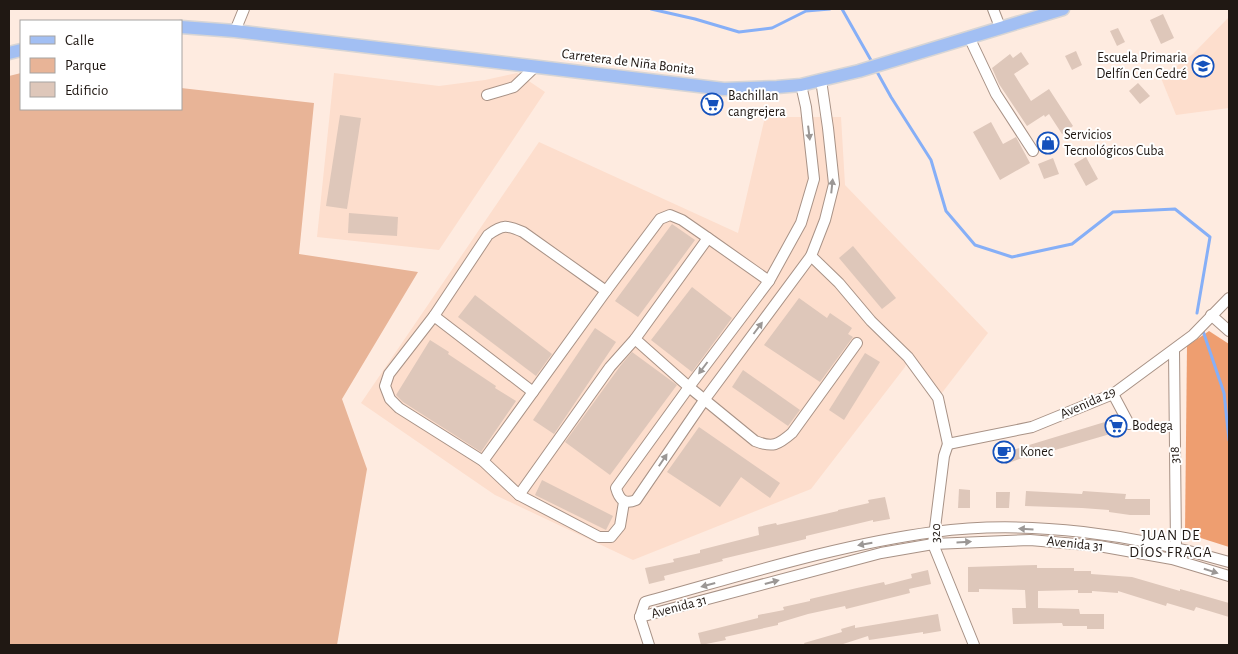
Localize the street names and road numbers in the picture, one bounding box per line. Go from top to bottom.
street label: Carretera de Niña Bonita [561,47,696,77]
street label: Avenida 29 [1058,384,1118,422]
street label: 318 [1168,446,1182,464]
street label: 320 [929,523,943,543]
street label: Avenida 31 [1046,534,1104,554]
street label: Avenida 31 [650,593,708,621]

